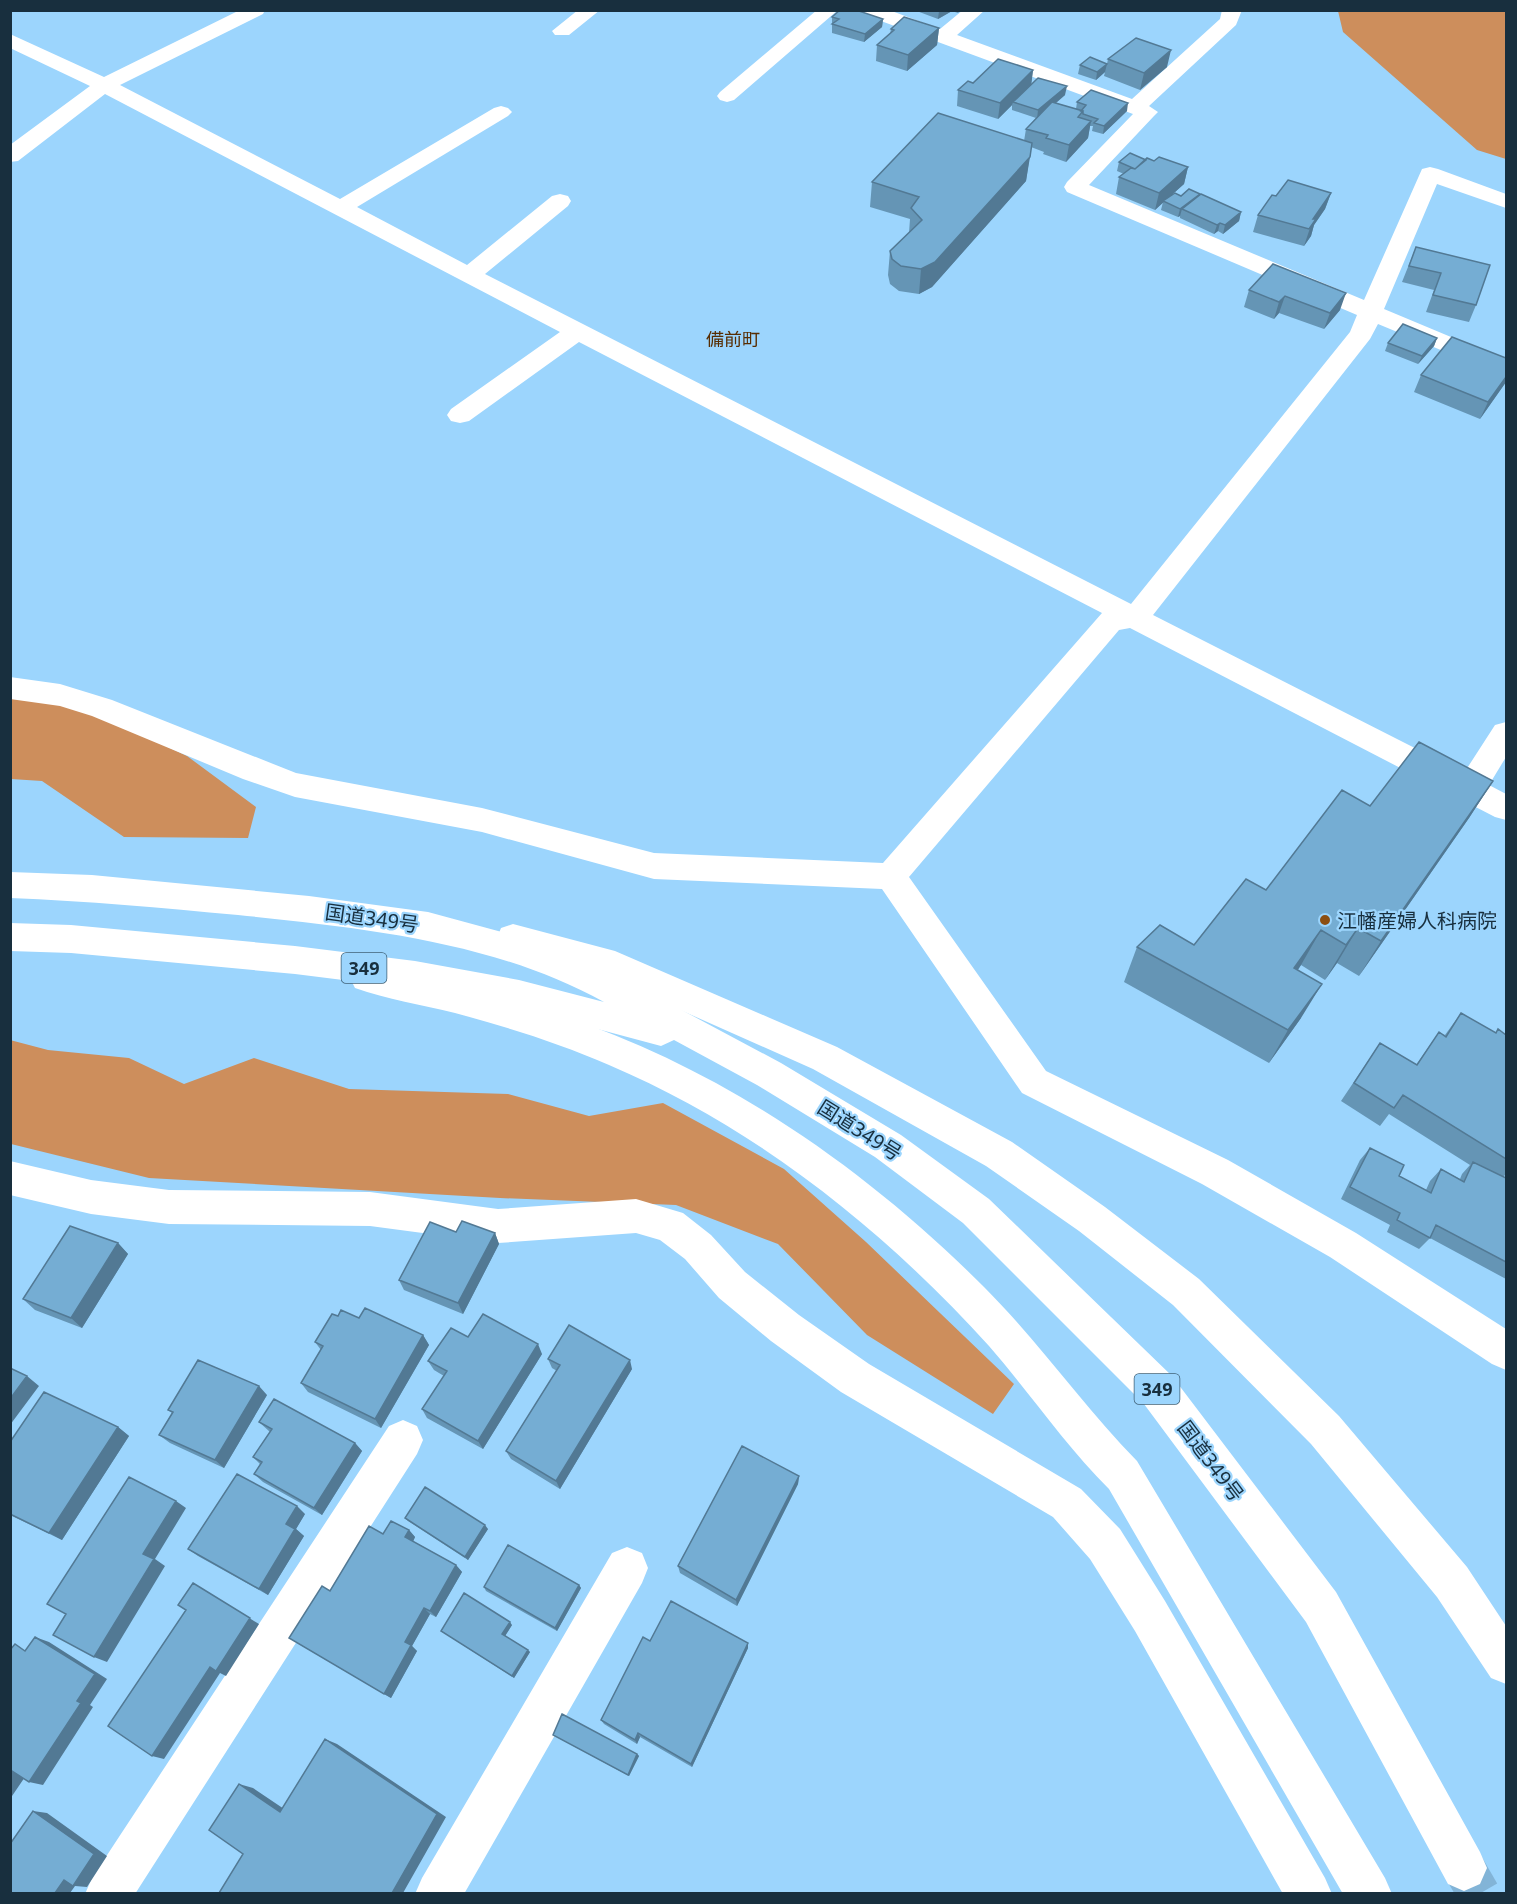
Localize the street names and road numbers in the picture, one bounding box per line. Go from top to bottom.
street label: 国道349号 [323,898,421,938]
road number: 349 [342,953,386,983]
street label: 国道349号 [813,1094,907,1166]
road number: 349 [1134,1374,1180,1404]
street label: 国道349号 [1172,1415,1250,1507]

